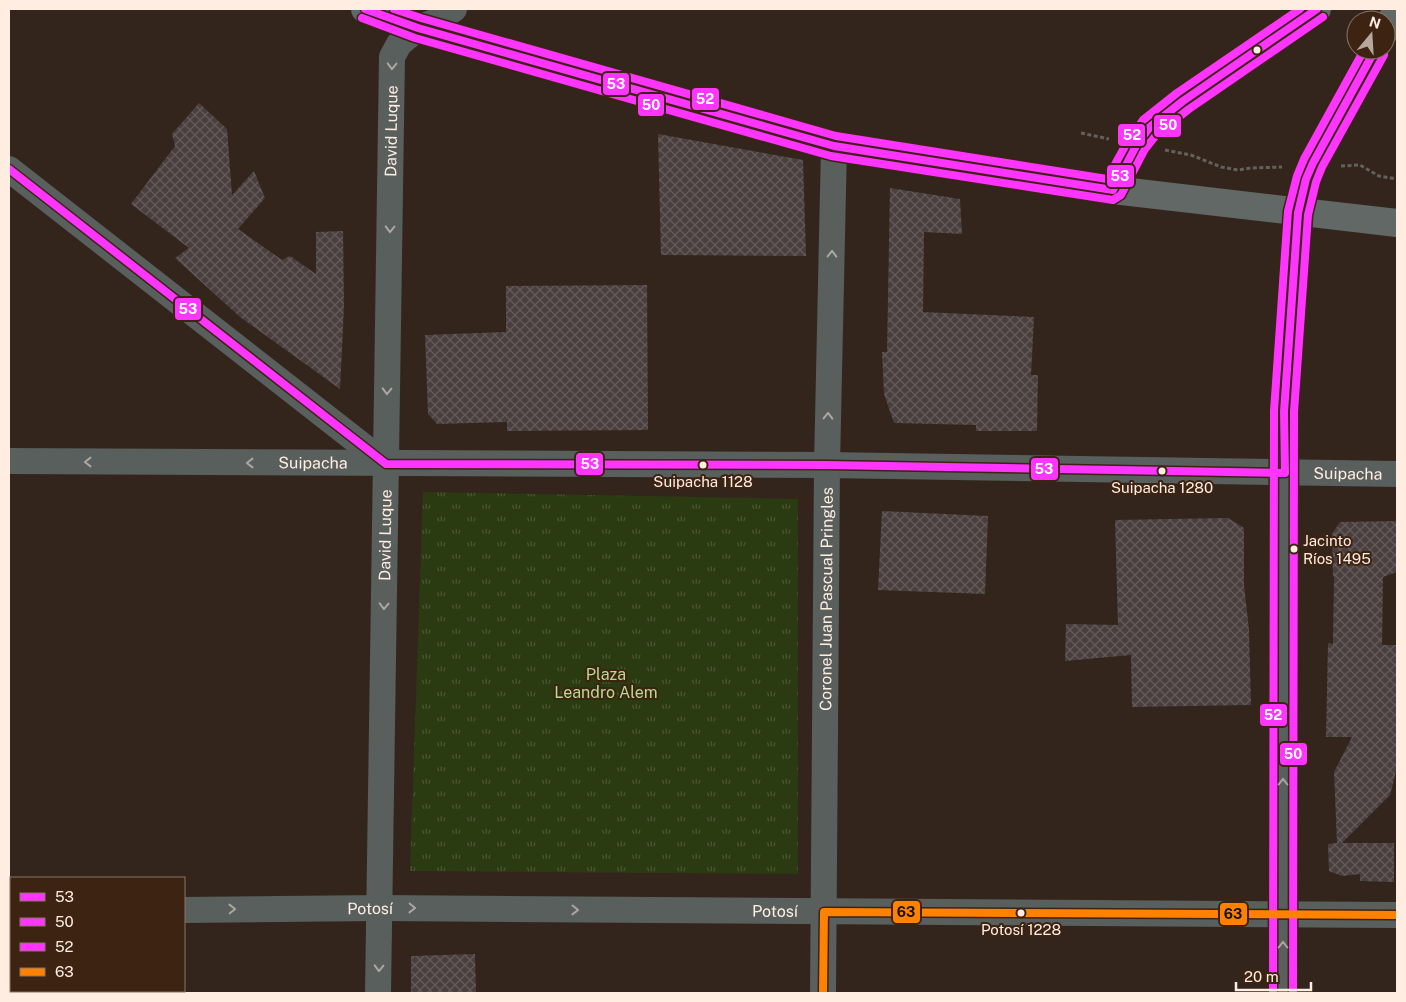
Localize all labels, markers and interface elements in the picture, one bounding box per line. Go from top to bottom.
north arrow [1346,10,1396,60]
text: N [1367,13,1383,32]
unlabelled marker [1252,45,1262,55]
one-way arrow [387,62,397,70]
line badge: 53 [602,72,630,96]
text: 53 [607,76,625,92]
street label: David Luque [381,85,402,177]
line badge: 52 [691,87,720,111]
text: 52 [696,91,714,107]
line badge: 50 [637,93,665,117]
text: 50 [642,97,660,113]
line badge: 50 [1153,114,1182,138]
text: 50 [1159,117,1177,133]
line badge: 52 [1117,123,1146,147]
text: 52 [1123,127,1141,143]
line badge: 53 [1106,164,1135,188]
text: 53 [1111,168,1129,184]
one-way arrow [385,225,395,233]
one-way arrow [827,249,837,257]
line badge: 53 [174,297,202,321]
text: 53 [179,301,197,317]
one-way arrow [382,387,393,395]
one-way arrow [823,412,833,420]
line badge: 53 [575,452,604,476]
street label: Suipacha [278,453,348,473]
text: 53 [581,456,599,472]
one-way arrow [83,457,91,467]
line badge: 53 [1030,457,1059,481]
one-way arrow [246,458,254,468]
marker: Suipacha 1128 [698,460,708,470]
text: 53 [1035,461,1053,477]
street label: Suipacha [1313,464,1383,484]
marker: Suipacha 1280 [1157,466,1167,476]
place label: Suipacha 1128 [653,473,753,490]
place label: Suipacha 1280 [1111,479,1213,496]
street label: Coronel Juan Pascual Pringles [816,487,837,711]
street label: David Luque [375,489,396,581]
place label: Jacinto Ríos 1495 [1303,532,1371,567]
marker: Jacinto Ríos 1495 [1289,544,1299,554]
one-way arrow [379,602,389,610]
park label: Plaza Leandro Alem [554,665,658,702]
line badge: 52 [1259,703,1288,727]
text: 52 [1264,707,1282,723]
line badge: 50 [1279,742,1308,766]
text: 50 [1284,746,1302,762]
one-way arrow [1278,778,1288,786]
legend [10,877,185,992]
text: 53 [55,888,74,905]
street label: Potosí [347,899,394,918]
line badge: 63 [892,900,921,924]
street label: Potosí [752,902,799,921]
line badge: 63 [1219,902,1248,926]
one-way arrow [409,903,417,913]
one-way arrow [229,904,237,915]
text: 63 [897,904,915,920]
one-way arrow [572,905,579,915]
text: 63 [1224,906,1242,922]
marker: Potosí 1228 [1016,908,1026,918]
text: 50 [55,913,74,930]
place label: Potosí 1228 [981,921,1061,938]
text: 52 [55,938,74,955]
one-way arrow [1278,940,1288,948]
scale bar [1236,960,1311,992]
text: 63 [55,963,74,980]
one-way arrow [374,964,384,972]
text: 20 m [1244,968,1279,985]

